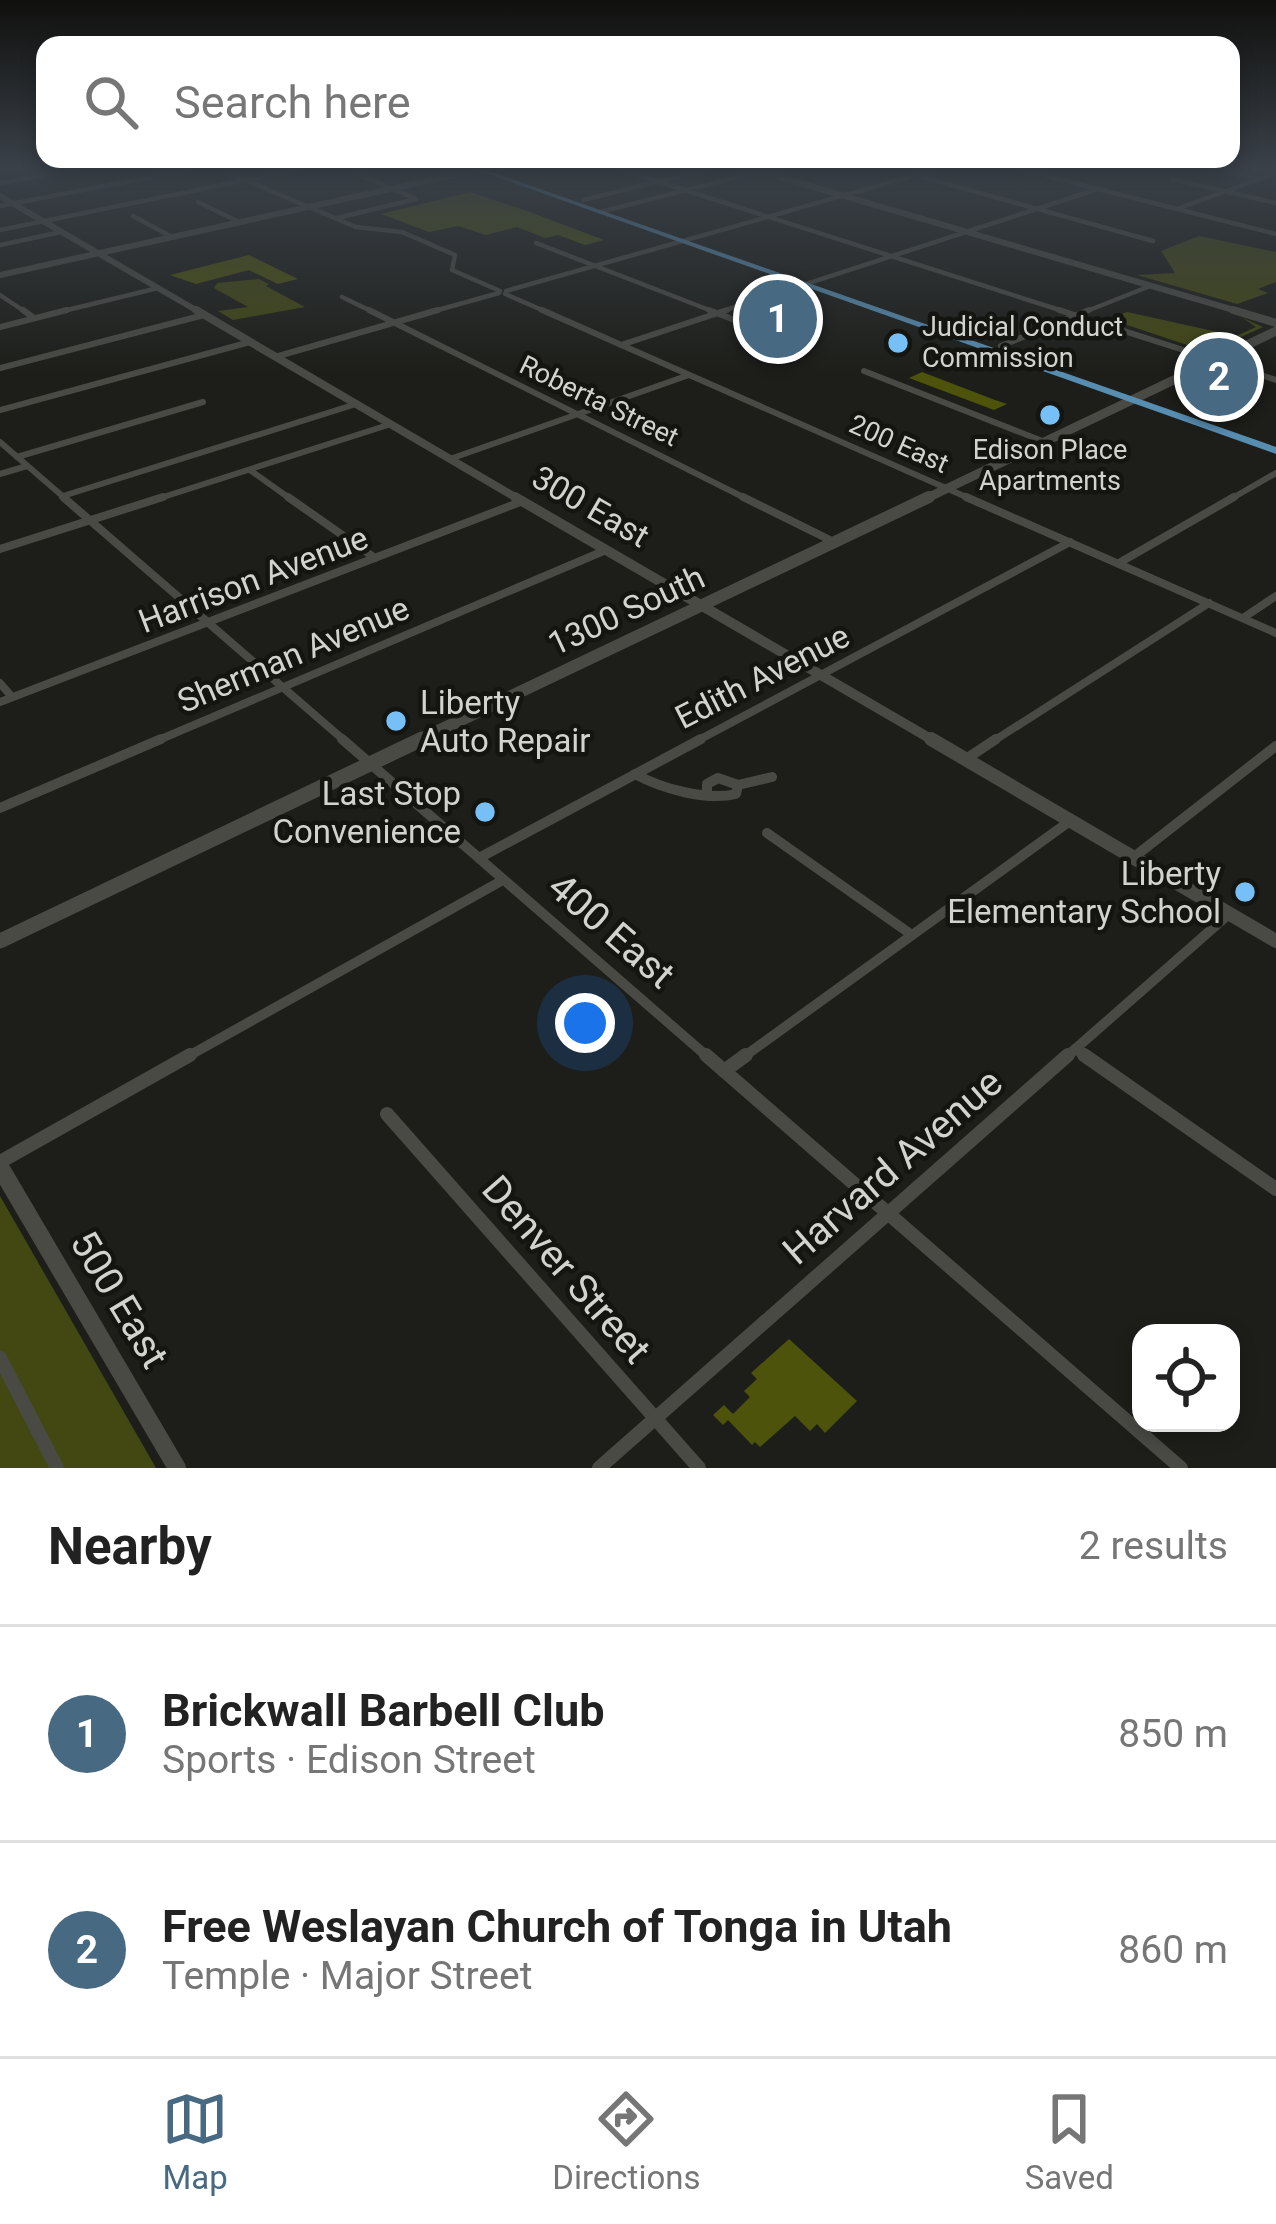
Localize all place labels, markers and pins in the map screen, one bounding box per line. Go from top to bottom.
pin: 1 [739,274,817,364]
place label: Judicial Conduct Commission [922,311,1123,374]
marker: Judicial Conduct Commission [885,330,911,356]
pin: 2 [1180,332,1258,422]
marker: Edison Place Apartments [1037,402,1063,428]
place label: Edison Place Apartments [973,434,1127,497]
place label: Liberty Auto Repair [420,683,591,760]
marker: Liberty Auto Repair [383,708,409,734]
place label: Last Stop Convenience [272,774,461,851]
marker: Last Stop Convenience [472,799,498,825]
place label: Liberty Elementary School [947,854,1221,931]
marker: Liberty Elementary School [1232,879,1258,905]

